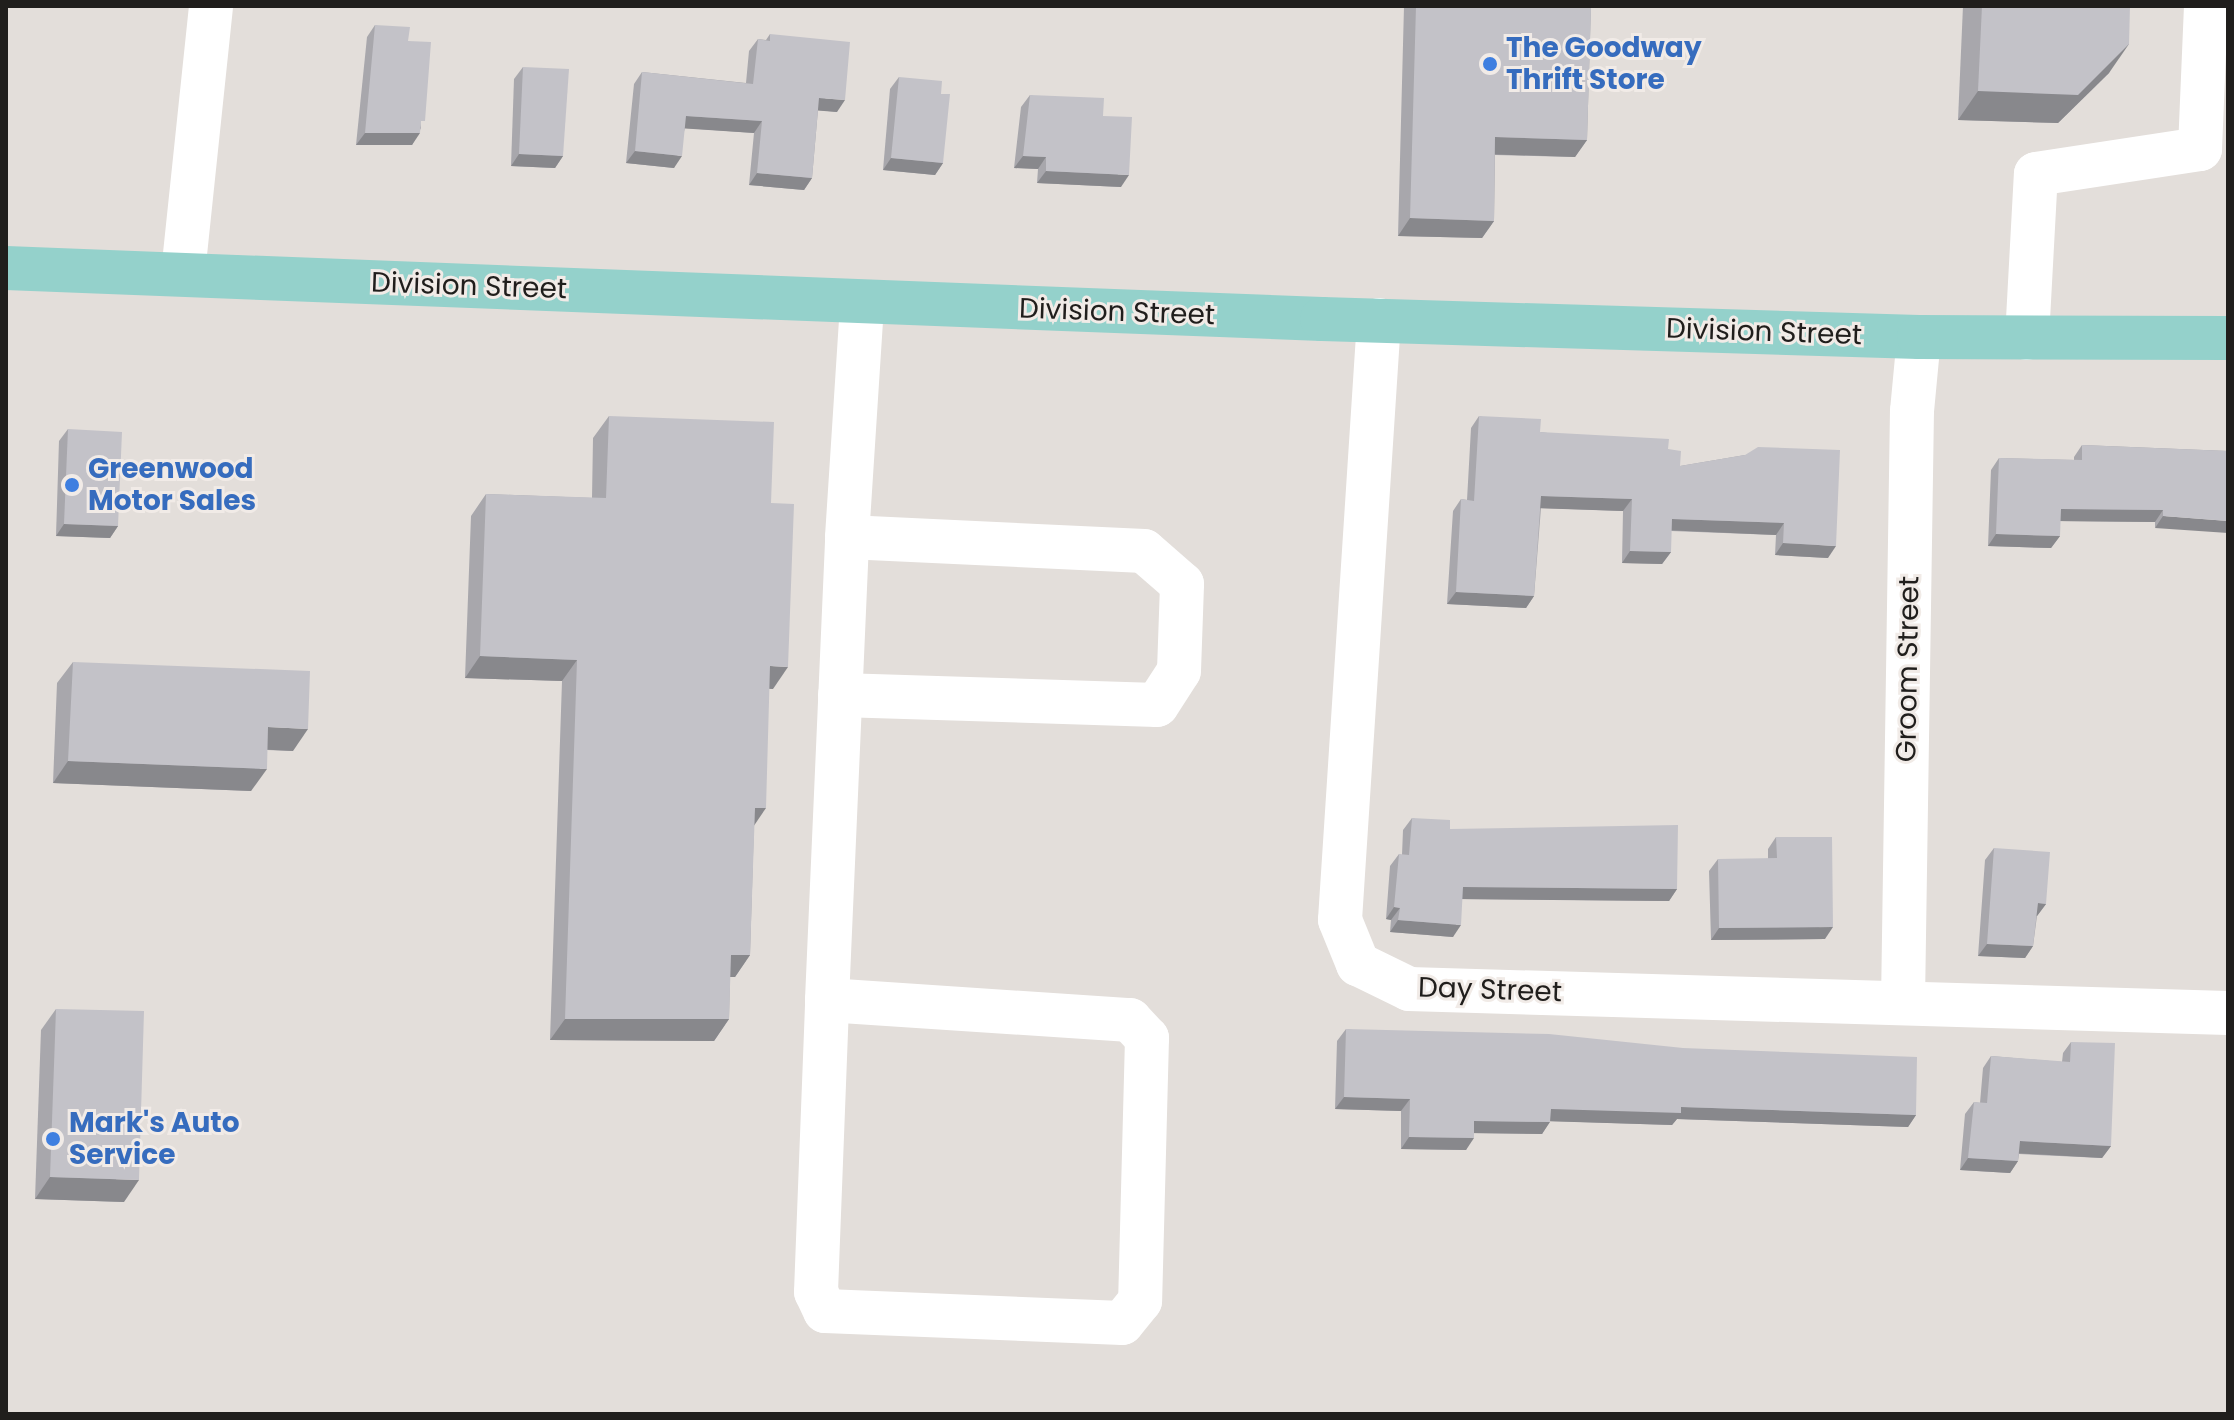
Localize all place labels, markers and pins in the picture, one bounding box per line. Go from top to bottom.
place label: The Goodway Thrift Store [1506,31,1702,97]
marker: The Goodway Thrift Store [1481,55,1499,73]
place label: Greenwood Motor Sales [88,452,256,518]
marker: Greenwood Motor Sales [63,476,81,494]
place label: Mark's Auto Service [69,1106,239,1172]
marker: Mark's Auto Service [44,1130,62,1148]

